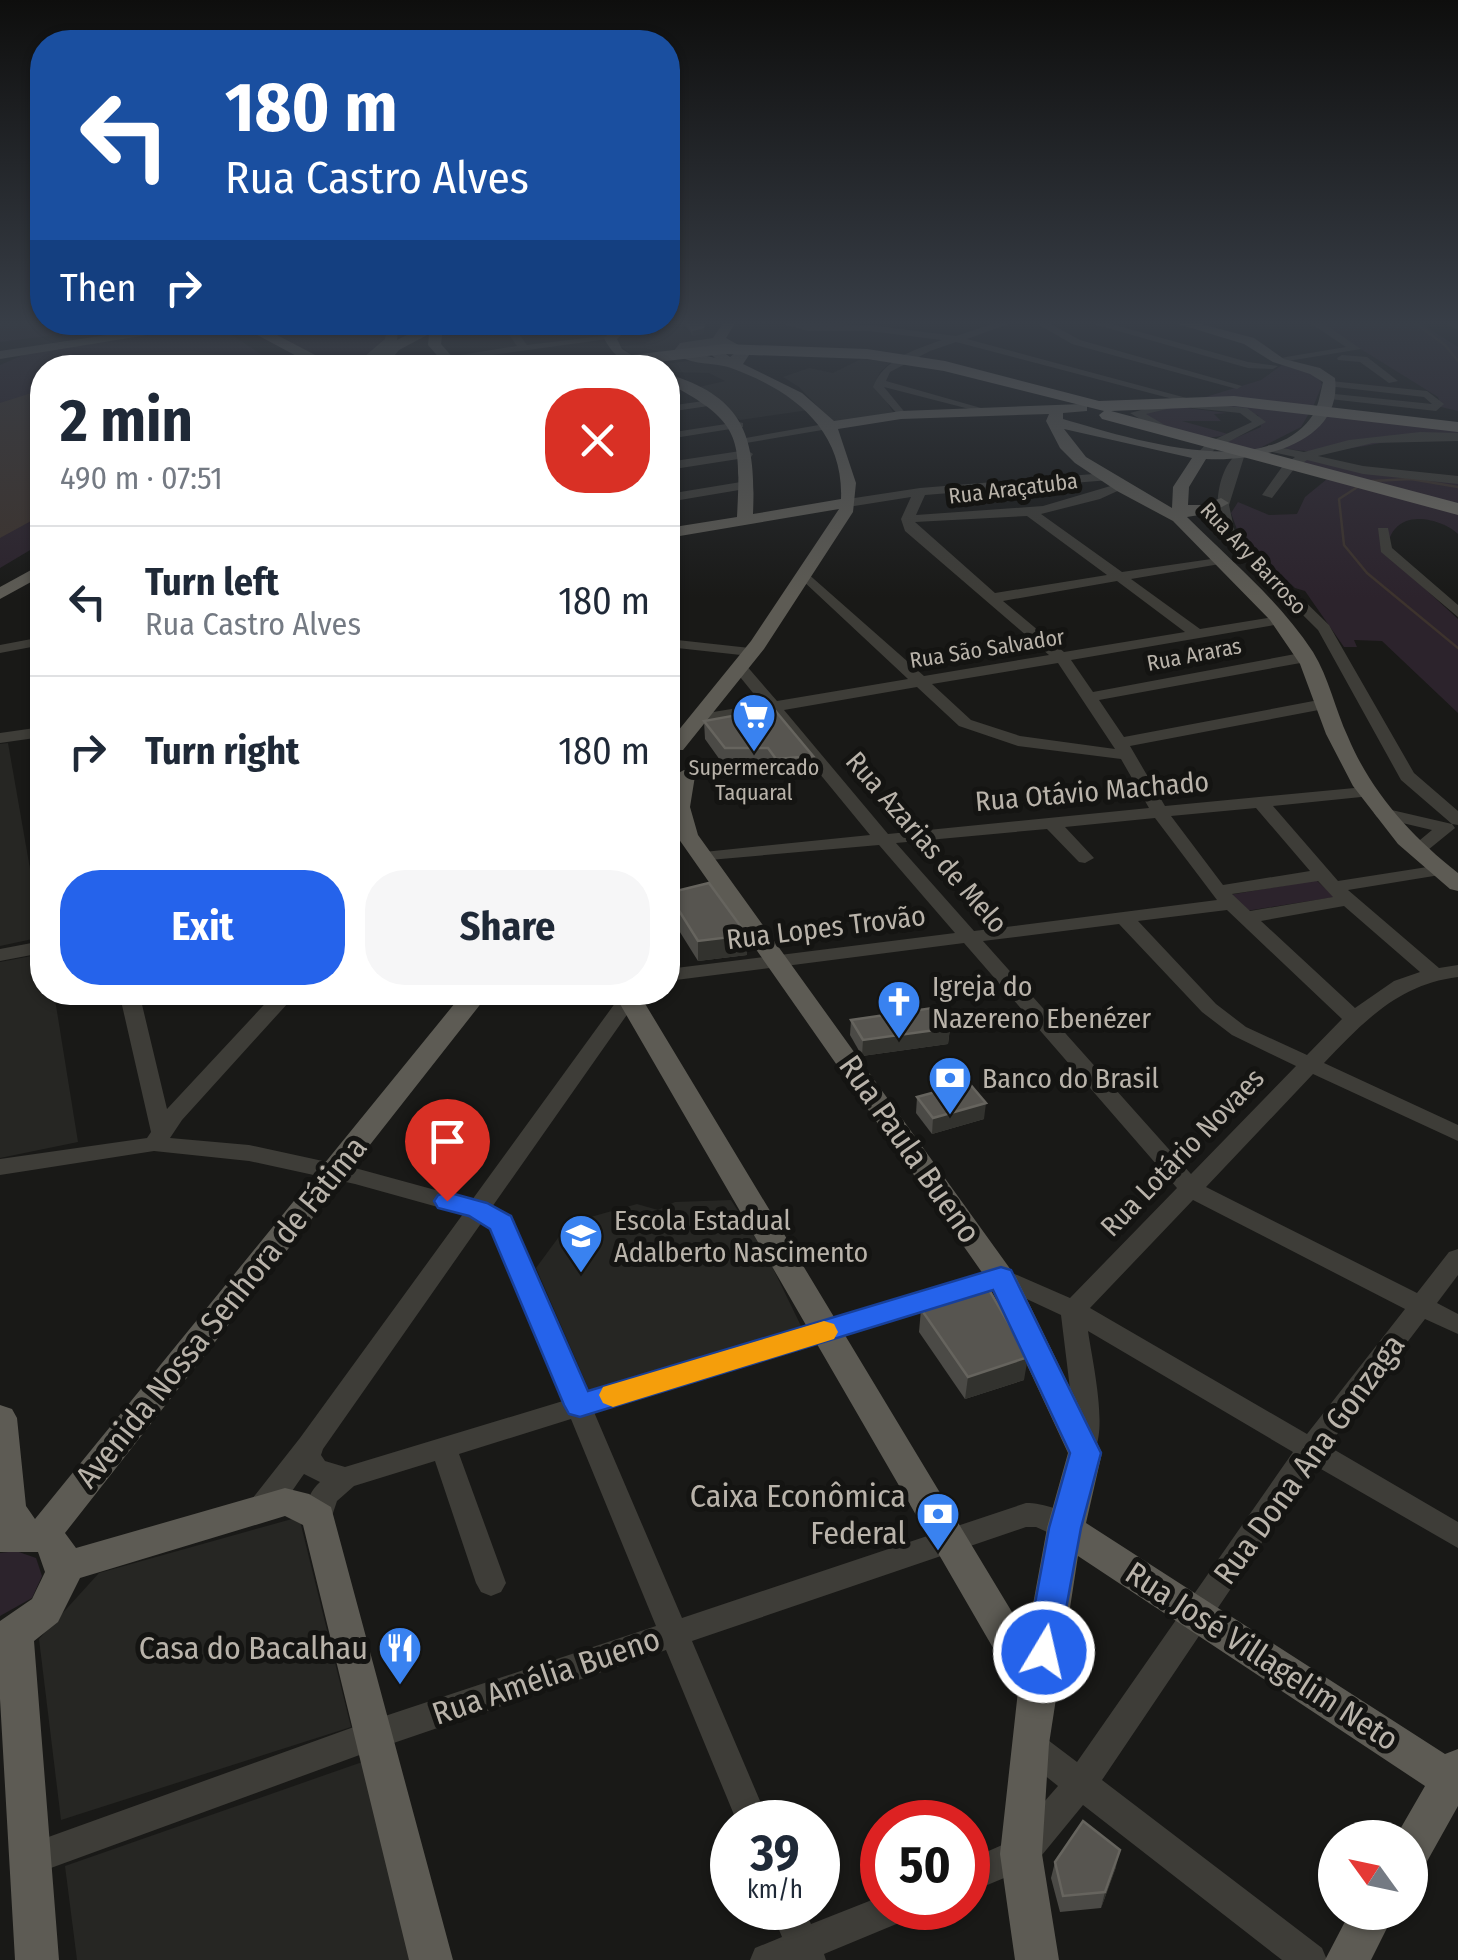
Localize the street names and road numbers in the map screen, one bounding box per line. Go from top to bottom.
street label: Rua Araçatuba [947,467,1079,510]
street label: Rua Ary Barroso [1195,497,1313,620]
street label: Rua São Salvador [908,623,1067,674]
street label: Rua Araras [1144,632,1244,677]
street label: Rua Azarias de Melo [839,745,1014,940]
street label: Rua Otávio Machado [974,765,1210,818]
street label: Rua Lopes Trovão [725,899,927,956]
street label: Rua Paula Bueno [831,1048,989,1250]
street label: Rua Lotário Novaes [1094,1061,1271,1243]
street label: Avenida Nossa Senhora de Fátima [67,1129,375,1495]
street label: Rua Dona Ana Gonzaga [1206,1327,1412,1591]
street label: Rua José Villagelim Neto [1119,1554,1405,1758]
street label: Rua Amélia Bueno [427,1619,665,1733]

